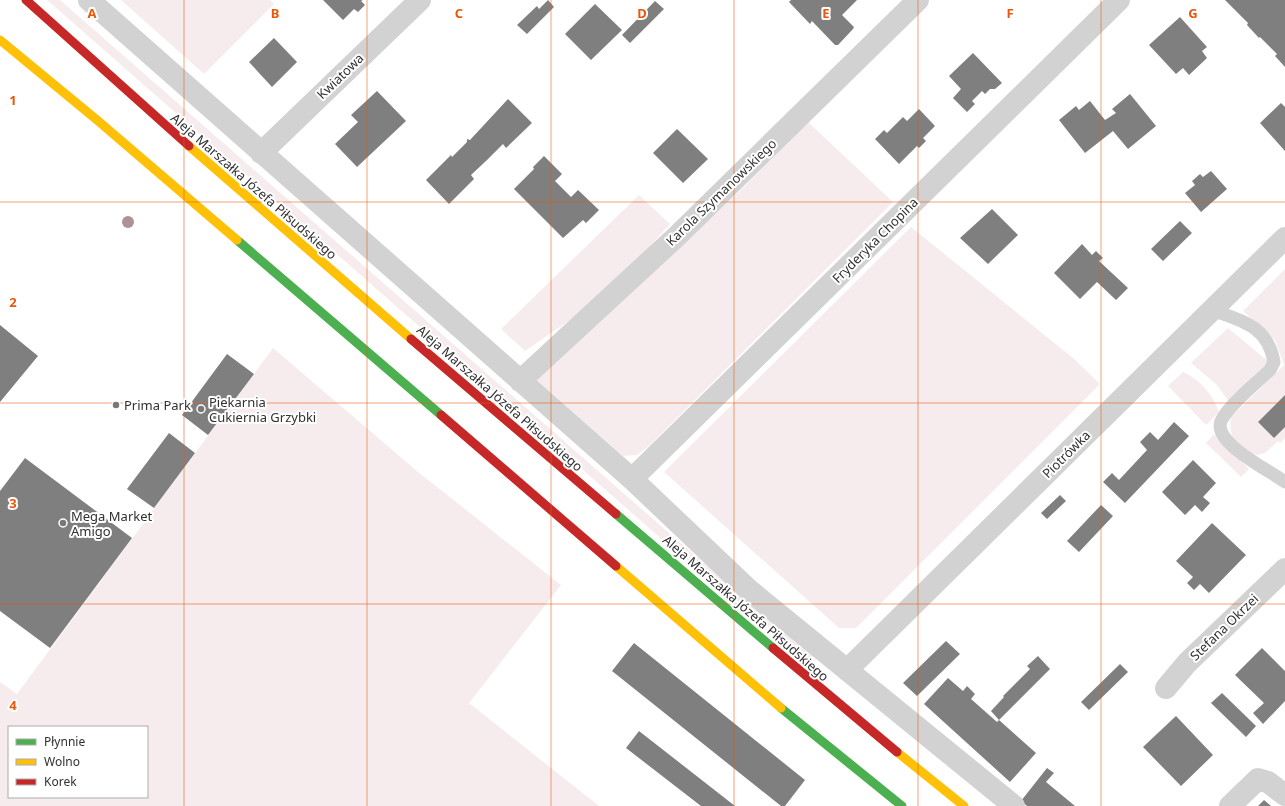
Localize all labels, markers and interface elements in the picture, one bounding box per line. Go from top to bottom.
text: A [88,4,97,22]
text: B [271,4,279,22]
text: C [455,4,463,22]
text: D [637,4,647,22]
text: E [822,4,830,22]
text: F [1006,4,1014,22]
text: G [1188,4,1198,22]
street label: Kwiatowa [313,49,367,103]
text: 1 [9,91,17,109]
street label: Aleja Marszałka Józefa Piłsudskiego [167,109,341,263]
street label: Karola Szymanowskiego [662,134,780,250]
street label: Fryderyka Chopina [828,193,922,287]
text: 2 [9,293,17,311]
street label: Aleja Marszałka Józefa Piłsudskiego [413,321,587,475]
place label: Piekarnia Cukiernia Grzybki [209,393,316,426]
place label: Prima Park [124,396,191,414]
marker: Prima Park [111,400,121,410]
marker: Piekarnia Cukiernia Grzybki [196,404,206,414]
street label: Piotrówka [1038,426,1094,482]
text: 3 [9,494,17,512]
place label: Mega Market Amigo [71,507,153,540]
marker: Mega Market Amigo [58,518,68,528]
street label: Aleja Marszałka Józefa Piłsudskiego [659,531,833,685]
street label: Stefana Okrzei [1186,590,1262,664]
text: 4 [9,696,17,714]
legend [8,726,148,798]
text: Płynnie [44,733,85,750]
text: Wolno [44,753,80,770]
text: Korek [44,773,77,790]

